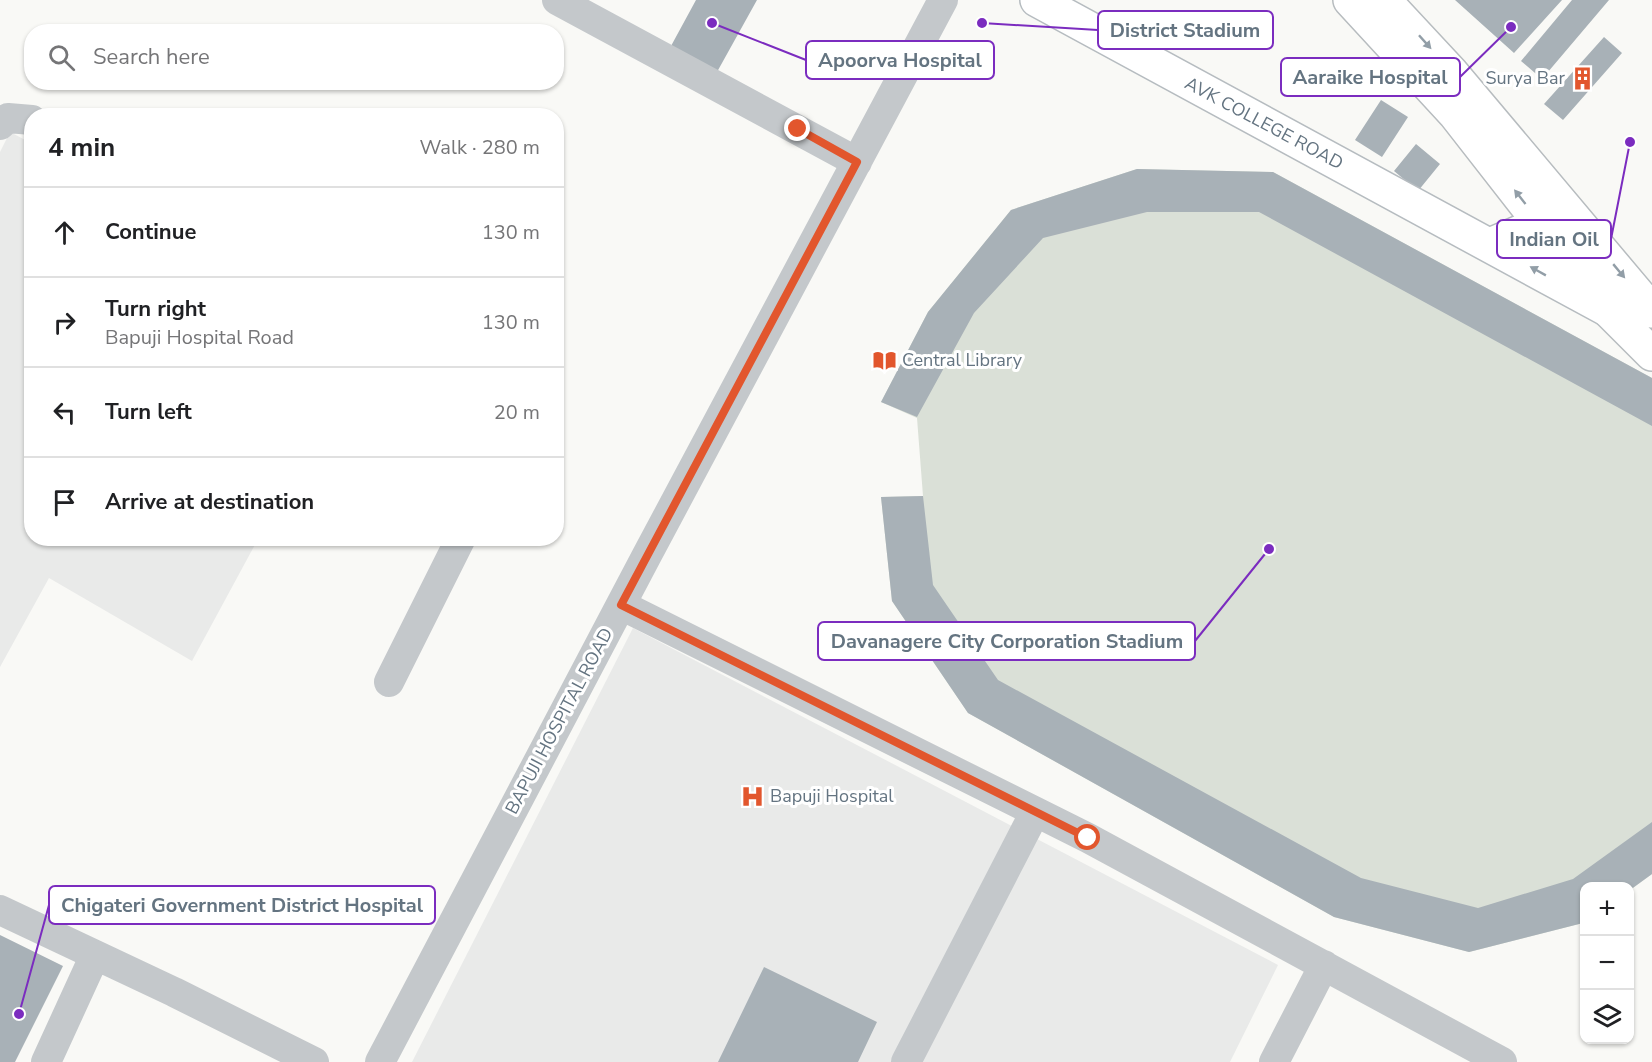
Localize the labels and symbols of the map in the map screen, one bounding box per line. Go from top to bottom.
callout: District Stadium [1098,11,1273,49]
text: District Stadium [1110,17,1260,44]
one-way arrow [1418,34,1431,49]
callout: Apoorva Hospital [806,41,994,79]
text: Apoorva Hospital [818,47,983,74]
callout: Aaraike Hospital [1281,58,1460,96]
text: Aaraike Hospital [1292,64,1448,91]
building icon: Surya Bar [1570,65,1596,91]
place label: Surya Bar [1485,66,1566,90]
street label: AVK COLLEGE ROAD [1181,71,1347,175]
route end [784,115,810,141]
one-way arrow [1514,189,1527,205]
callout: Indian Oil [1497,220,1611,258]
text: Indian Oil [1509,226,1599,253]
one-way arrow [1612,263,1625,279]
one-way arrow [1530,267,1547,277]
library icon: Central Library [871,347,897,373]
place label: Central Library [902,348,1023,372]
callout: Davanagere City Corporation Stadium [818,622,1195,660]
street label: BAPUJI HOSPITAL ROAD [500,624,618,818]
text: Davanagere City Corporation Stadium [831,628,1183,655]
hospital icon: Bapuji Hospital [739,783,765,809]
place label: Bapuji Hospital [770,784,894,808]
route start [1074,824,1100,850]
callout: Chigateri Government District Hospital [49,886,435,924]
text: Chigateri Government District Hospital [61,892,424,919]

